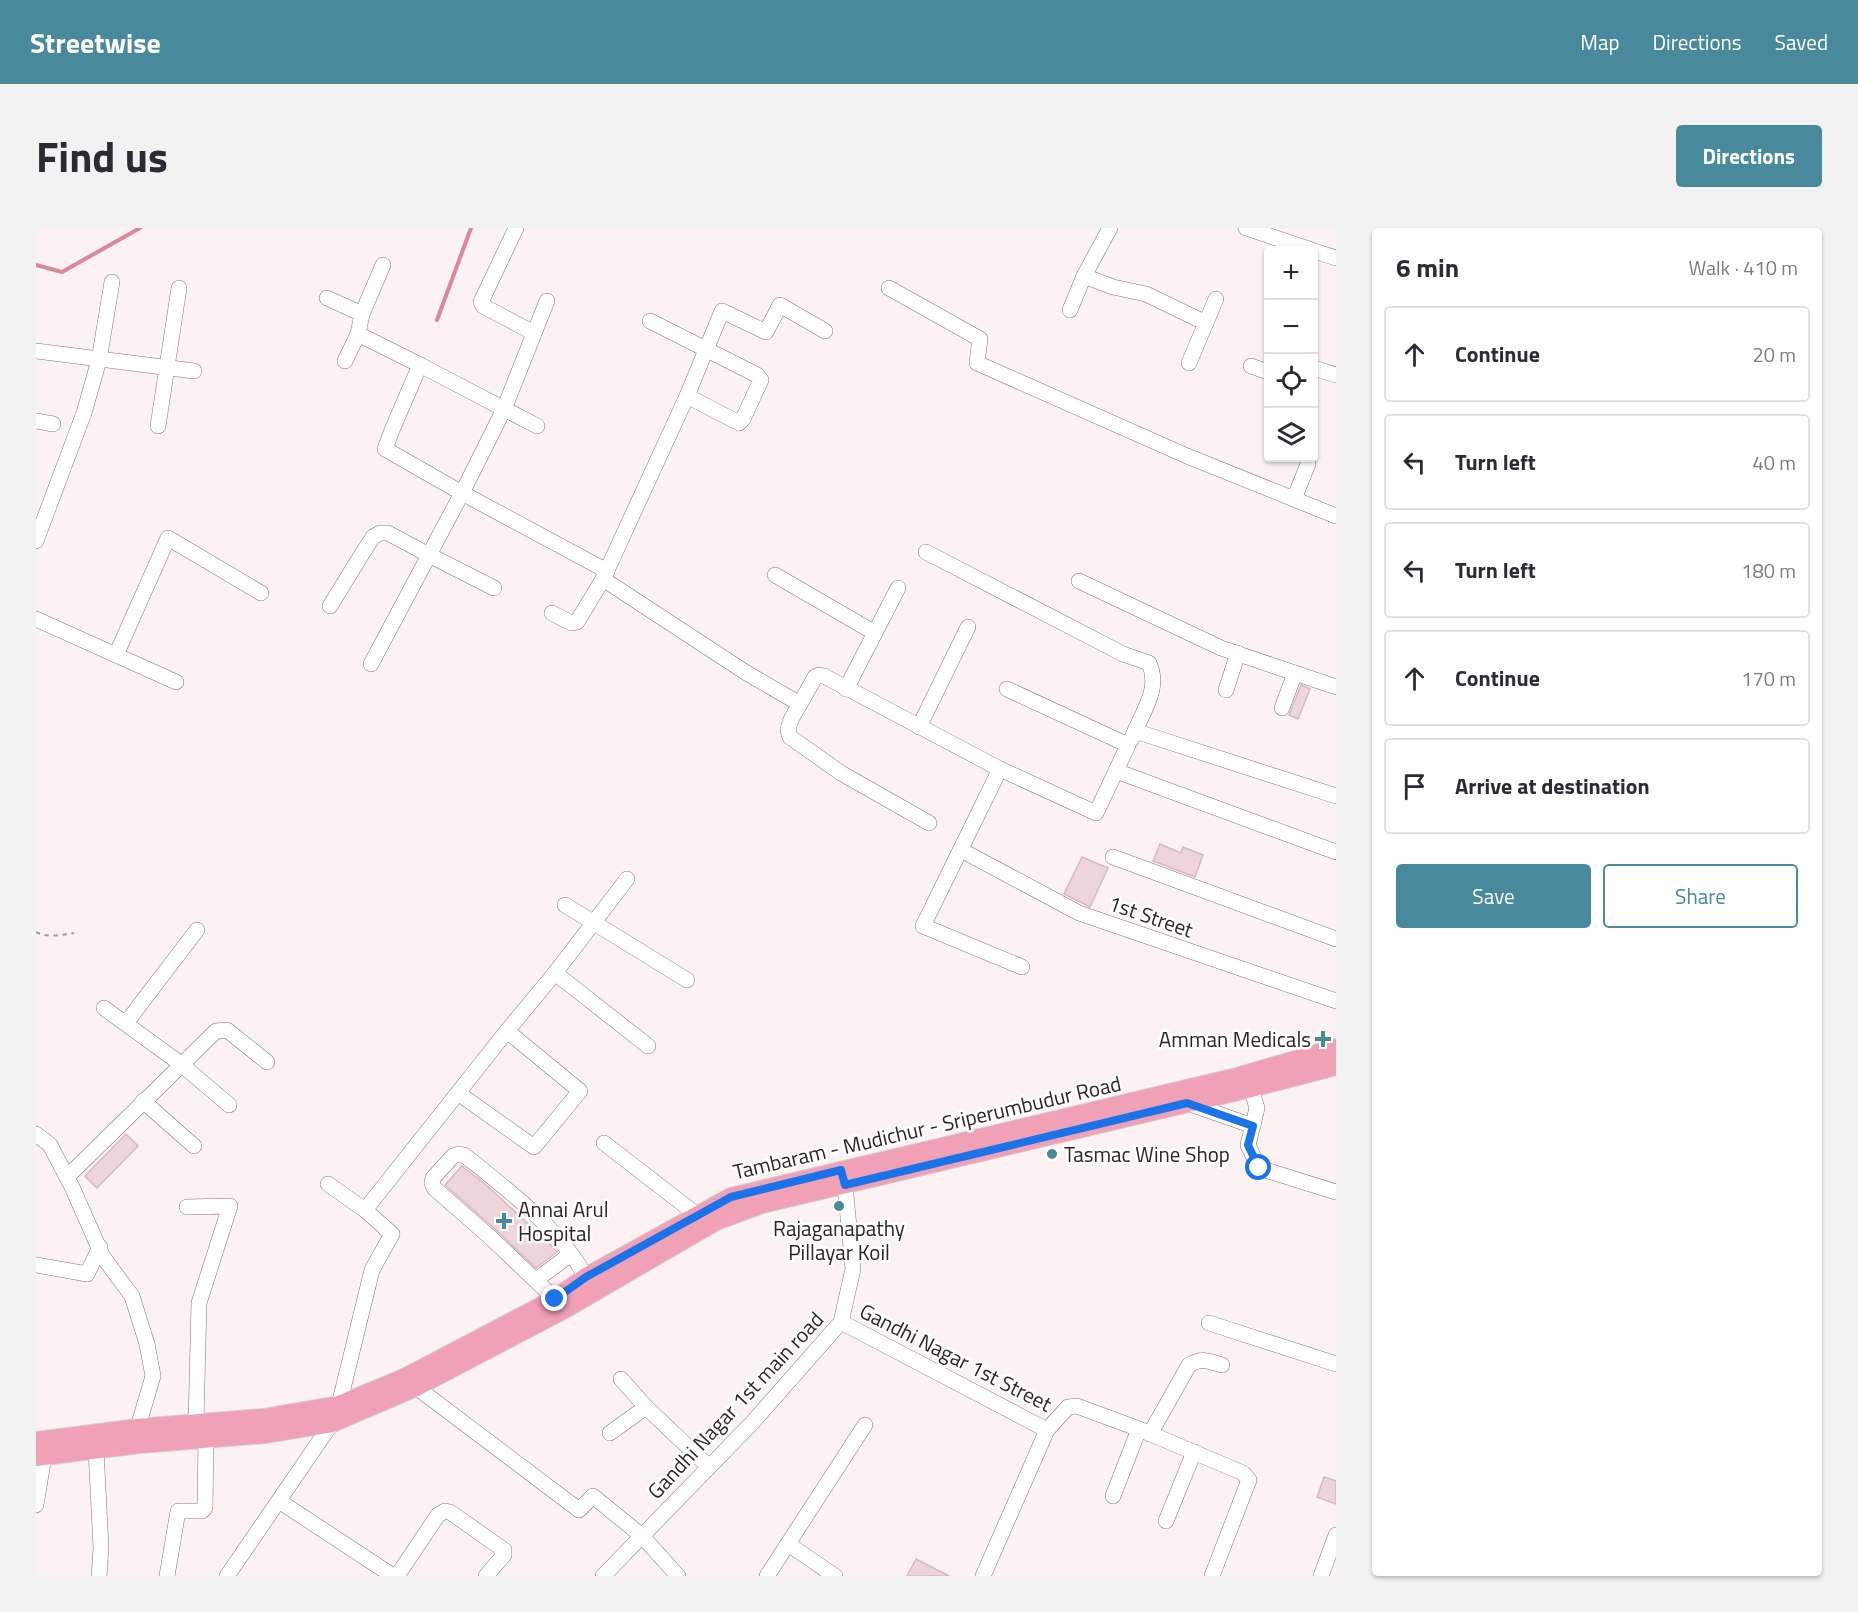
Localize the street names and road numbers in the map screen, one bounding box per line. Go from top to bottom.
street label: 1st Street [1104,887,1198,946]
street label: Tambaram - Mudichur - Sriperumbudur Road [730,1067,1124,1187]
street label: Gandhi Nagar 1st Street [854,1295,1058,1420]
street label: Gandhi Nagar 1st main road [639,1304,831,1506]

